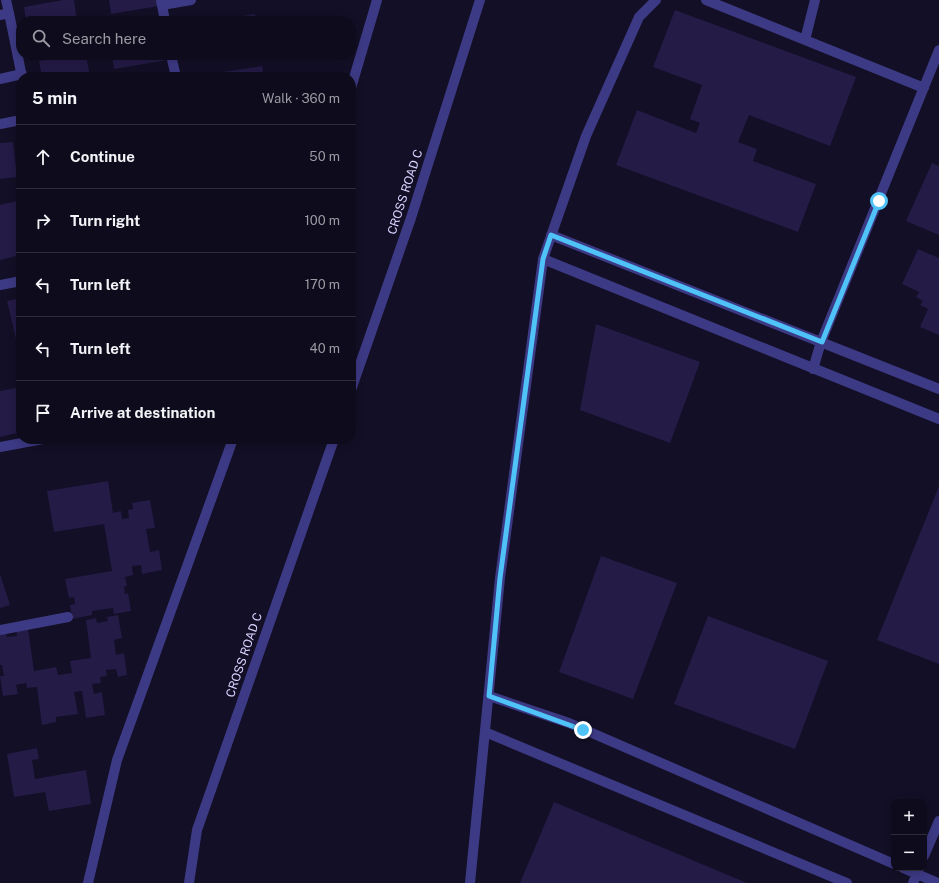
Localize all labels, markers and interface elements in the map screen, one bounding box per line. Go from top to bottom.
search box [16,16,356,60]
icon: search [30,27,52,49]
text: Search here [62,30,146,47]
text: 5 min [32,88,77,108]
text: Walk · 360 m [262,91,340,106]
icon: ahead [32,146,54,168]
text: Continue [70,148,135,165]
street label: CROSS ROAD C [385,148,425,236]
text: 50 m [309,149,340,164]
route start [870,192,888,210]
icon: right [32,210,54,232]
text: Turn right [70,212,140,229]
text: 100 m [304,213,340,228]
icon: left [32,274,54,296]
text: Turn left [70,276,131,293]
text: 170 m [305,277,340,292]
icon: left [32,338,54,360]
text: Turn left [70,340,131,357]
text: 40 m [309,341,340,356]
icon: arrive [32,402,54,424]
text: Arrive at destination [70,404,215,421]
street label: CROSS ROAD C [223,611,265,699]
route end [574,721,592,739]
map controls [891,799,927,871]
button: + [891,799,927,835]
button: − [891,835,927,871]

